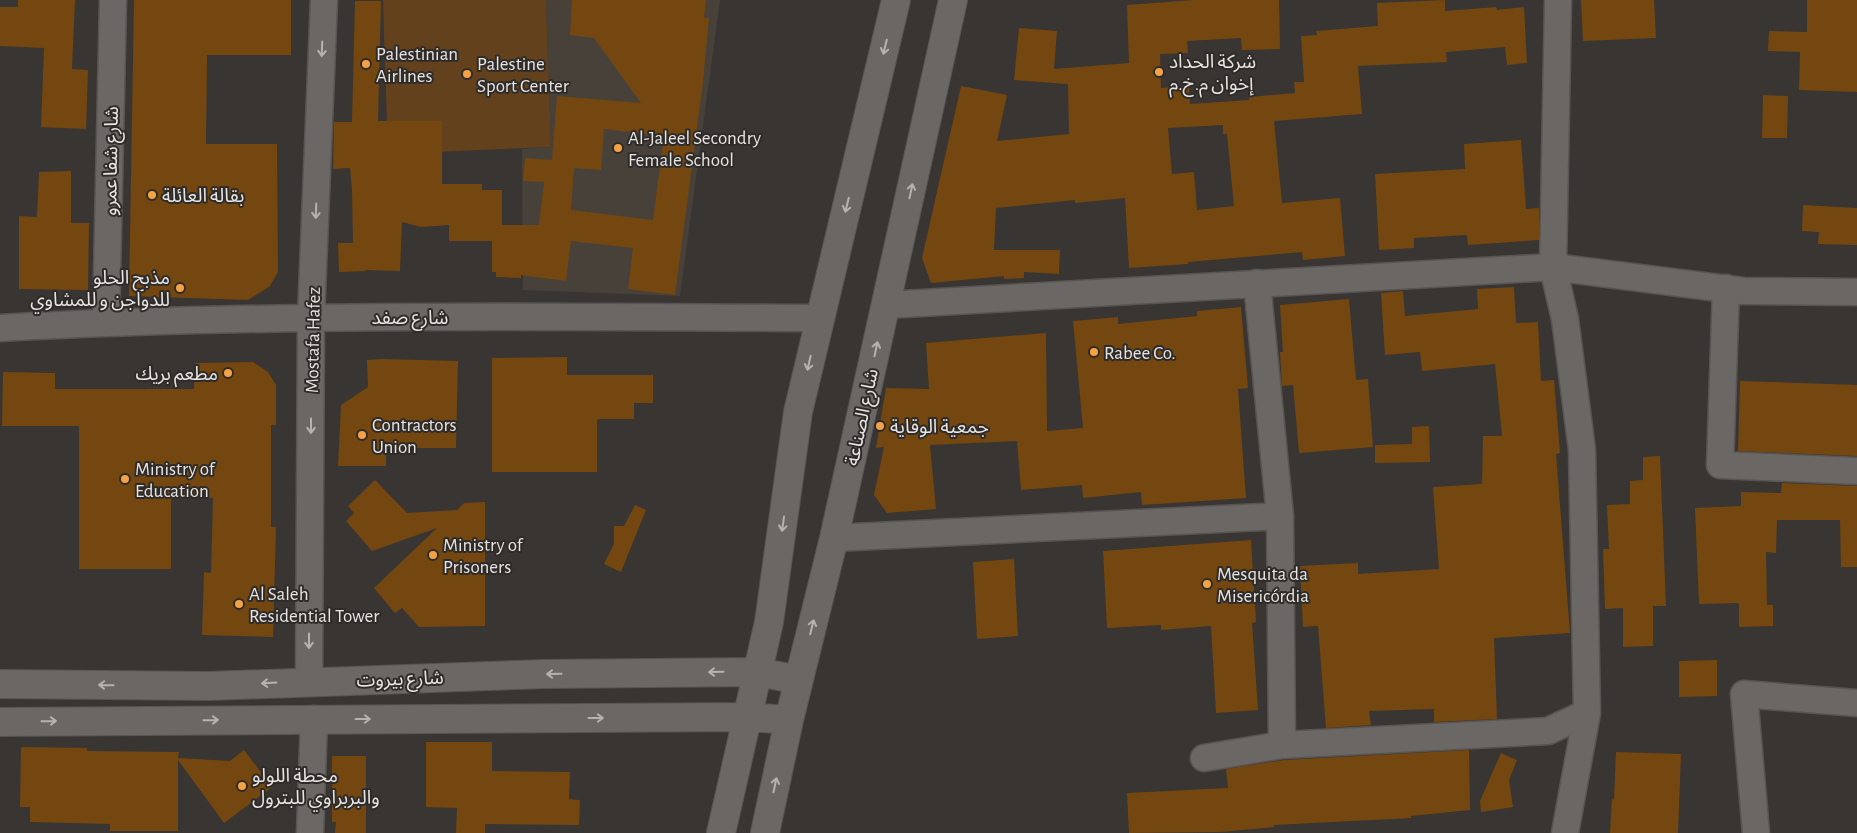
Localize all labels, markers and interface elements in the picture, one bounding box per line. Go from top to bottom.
one-way arrow [880,39,889,55]
one-way arrow [318,40,327,56]
place label: Palestinian Airlines [376,45,458,86]
place label: شركة الحداد إخوان م.خ.م [1169,53,1256,98]
place label: Palestine Sport Center [477,55,569,96]
marker: Palestinian Airlines [360,58,372,70]
marker: شركة الحداد إخوان م.خ.م [1153,66,1165,78]
marker: Palestine Sport Center [461,68,473,80]
street label: شارع شفا عمرو [101,106,125,216]
place label: Al-Jaleel Secondry Female School [628,129,761,170]
marker: Al-Jaleel Secondry Female School [612,142,624,154]
one-way arrow [907,183,916,199]
place label: بقالة العائلة [162,187,244,206]
marker: بقالة العائلة [146,189,158,201]
one-way arrow [842,197,851,213]
one-way arrow [311,203,320,219]
place label: مذبح الحلو للدواجن و للمشاوي [30,269,170,314]
marker: مذبح الحلو للدواجن و للمشاوي [174,282,186,294]
street label: Mostafa Hafez [303,287,324,393]
street label: شارع صفد [372,309,448,331]
one-way arrow [872,342,881,358]
place label: Rabee Co. [1104,344,1176,363]
marker: Rabee Co. [1088,346,1100,358]
one-way arrow [804,355,813,371]
place label: مطعم بريك [136,365,218,388]
marker: مطعم بريك [222,367,234,379]
street label: شارع الصناعة [843,367,885,468]
place label: Contractors Union [372,416,457,457]
one-way arrow [306,418,316,434]
place label: جمعية الوقاية [890,418,989,438]
marker: جمعية الوقاية [874,420,886,432]
marker: Contractors Union [356,429,368,441]
place label: Ministry of Education [135,460,216,501]
marker: Ministry of Education [119,473,131,485]
one-way arrow [778,515,788,531]
place label: Ministry of Prisoners [443,536,524,577]
marker: Ministry of Prisoners [427,549,439,561]
place label: Mesquita da Misericórdia [1217,565,1309,606]
marker: Mesquita da Misericórdia [1201,578,1213,590]
place label: Al Saleh Residential Tower [249,585,379,626]
marker: Al Saleh Residential Tower [233,598,245,610]
one-way arrow [808,620,817,636]
one-way arrow [305,633,314,649]
one-way arrow [708,667,724,677]
street label: شارع بيروت [356,668,444,694]
one-way arrow [546,669,562,679]
one-way arrow [261,678,278,688]
one-way arrow [99,680,115,690]
one-way arrow [587,713,603,723]
one-way arrow [355,714,371,723]
one-way arrow [202,715,219,725]
one-way arrow [40,716,56,726]
place label: محطة اللولو والبربراوي للبترول [252,767,380,812]
one-way arrow [771,778,780,794]
marker: محطة اللولو والبربراوي للبترول [236,780,248,792]

